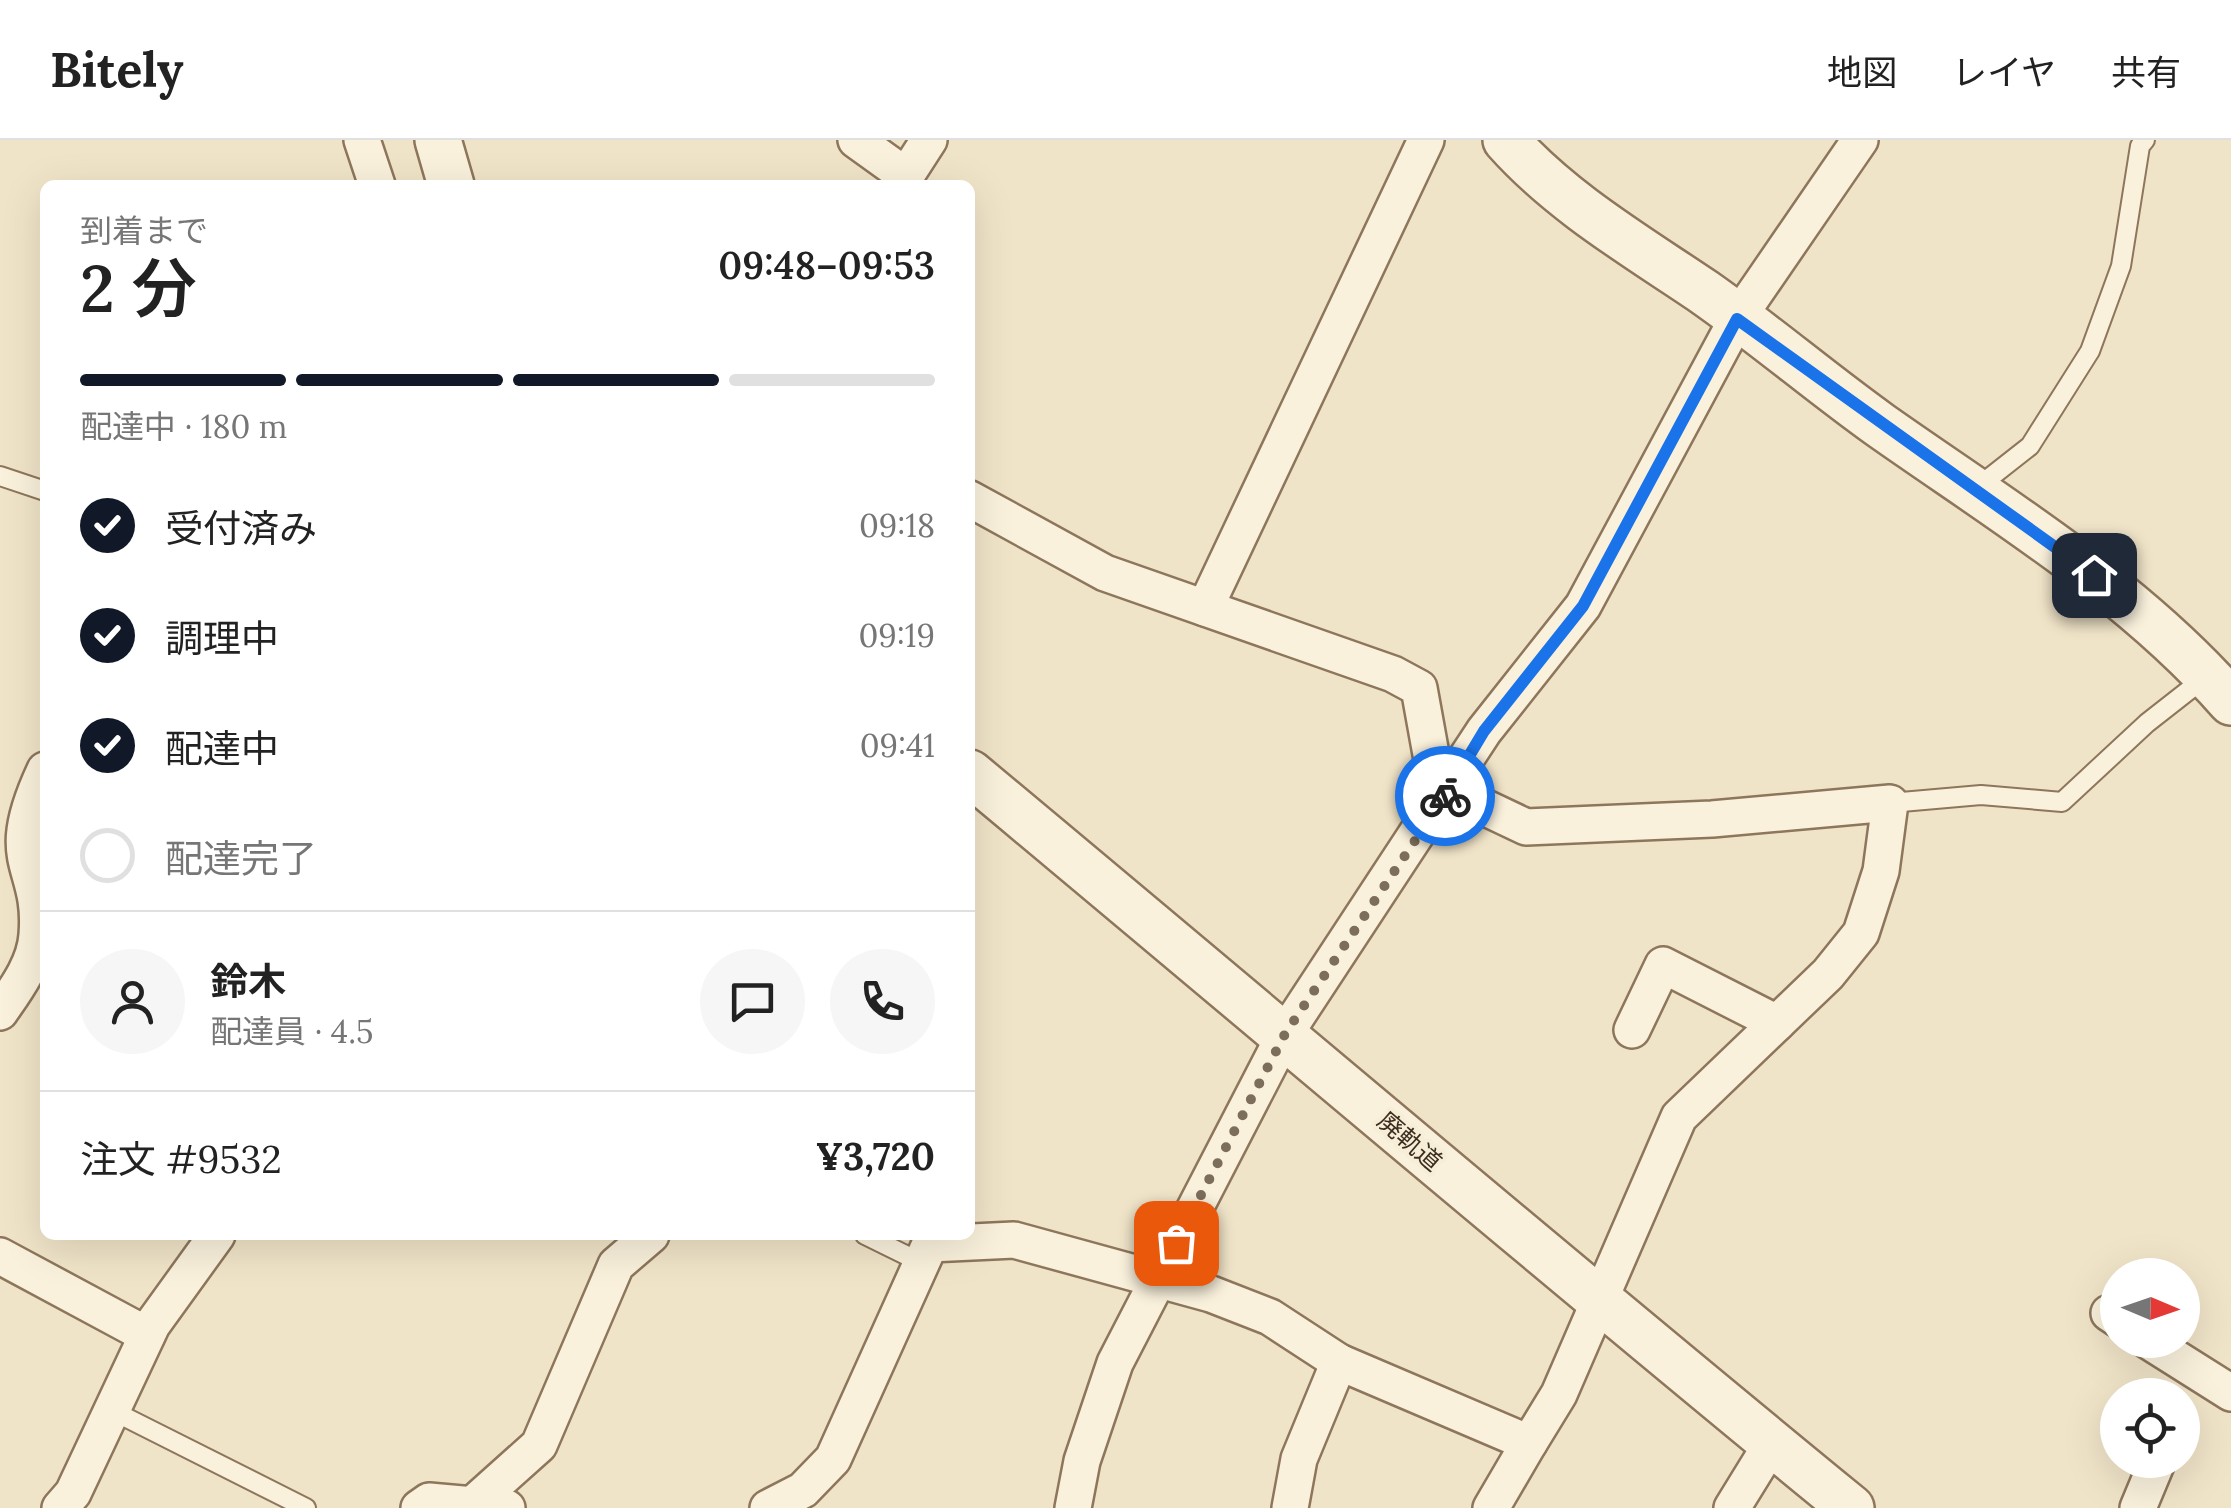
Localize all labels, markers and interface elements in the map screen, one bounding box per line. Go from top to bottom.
text: Bitely [50,39,183,100]
text: 地図 [1827,50,1897,95]
text: レイヤ [1952,50,2056,95]
text: 共有 [2111,50,2181,95]
text: 到着まで [80,210,208,251]
text: 09:48–09:53 [718,241,935,289]
text: 2 分 [80,247,197,330]
text: 配達中 · 180 m [80,406,287,447]
icon: check [80,498,135,553]
text: 受付済み [165,504,317,552]
text: 09:18 [859,505,935,546]
pin [2052,533,2137,618]
icon: home [2067,548,2122,603]
icon: check [80,608,135,663]
text: 調理中 [165,614,279,662]
text: 09:19 [858,615,935,656]
icon: check [80,718,135,773]
text: 配達中 [165,724,279,772]
text: 09:41 [860,725,935,766]
courier [1395,746,1495,846]
icon: bike [1418,769,1473,824]
text: 配達完了 [165,834,317,882]
button: person [80,949,185,1054]
button: chat [700,949,805,1054]
button: phone [830,949,935,1054]
text: 鈴木 [210,957,286,1005]
text: 配達員 · 4.5 [210,1011,374,1052]
street label: 廃軌道 [1371,1104,1449,1178]
text: ¥3,720 [816,1132,935,1180]
text: 注文 #9532 [80,1135,282,1183]
pin [1134,1201,1219,1286]
icon: bag [1149,1216,1204,1271]
north arrow [2100,1258,2200,1358]
map controls [2100,1258,2200,1478]
button: locate [2100,1378,2200,1478]

